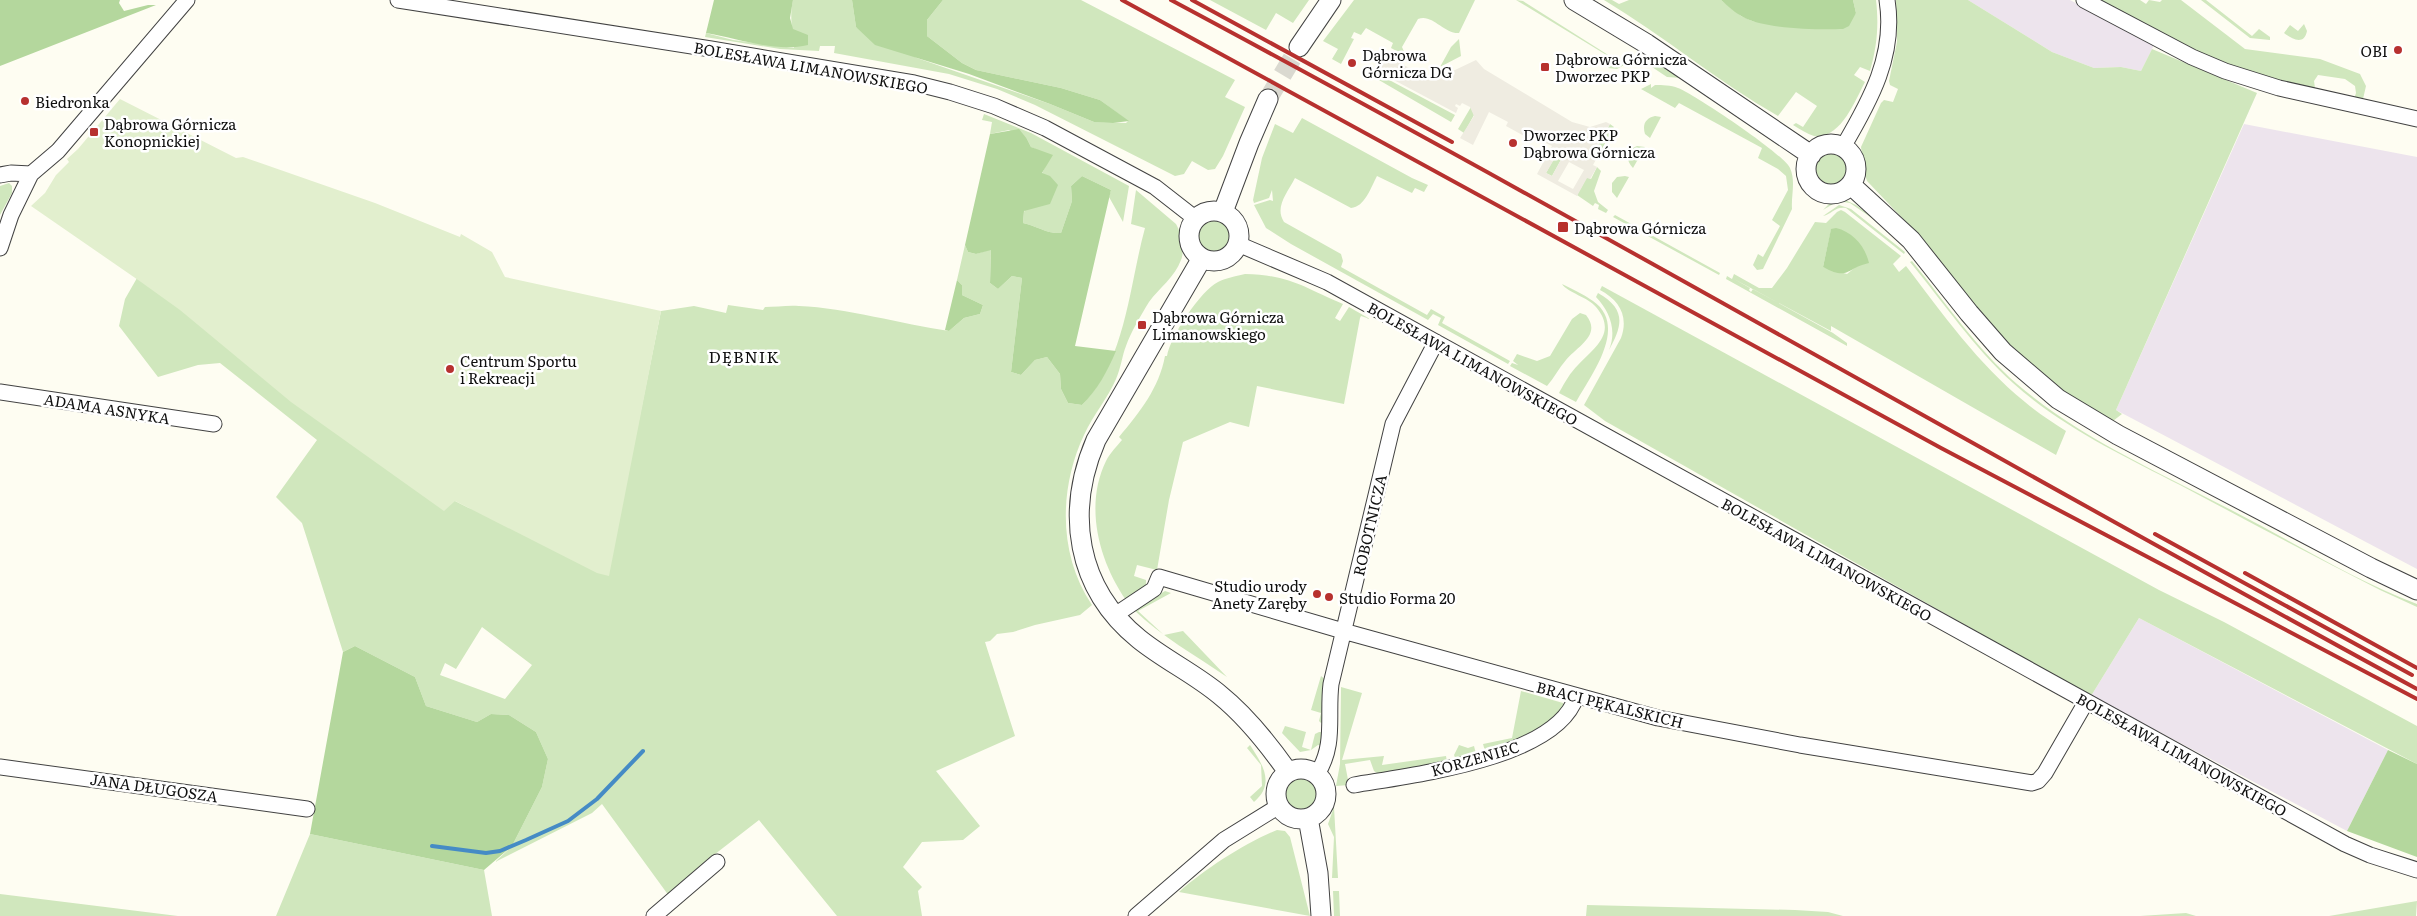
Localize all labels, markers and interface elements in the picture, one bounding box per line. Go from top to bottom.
street label: BOLESŁAWA LIMANOWSKIEGO [692,35,930,99]
place label: OBI [2361,39,2388,62]
place label: Dąbrowa Górnicza DG [1362,43,1453,83]
marker: OBI [2392,44,2404,56]
place label: Dąbrowa Górnicza Dworzec PKP [1555,47,1688,87]
marker: Dąbrowa Górnicza DG [1346,57,1358,69]
marker: Dąbrowa Górnicza Dworzec PKP [1539,61,1551,73]
place label: Biedronka [35,90,110,113]
marker: Biedronka [19,95,31,107]
place label: Dąbrowa Górnicza Konopnickiej [104,112,237,152]
place label: Dworzec PKP Dąbrowa Górnicza [1523,123,1656,163]
marker: Dąbrowa Górnicza Konopnickiej [88,126,100,138]
marker: Dworzec PKP Dąbrowa Górnicza [1507,137,1519,149]
place label: Dąbrowa Górnicza [1574,216,1707,239]
marker: Dąbrowa Górnicza [1556,220,1570,234]
street label: BOLESŁAWA LIMANOWSKIEGO [1364,295,1582,431]
place label: Dąbrowa Górnicza Limanowskiego [1152,305,1285,345]
marker: Dąbrowa Górnicza Limanowskiego [1136,319,1148,331]
district label: DĘBNIK [709,344,779,368]
place label: Centrum Sportu i Rekreacji [460,349,577,389]
marker: Centrum Sportu i Rekreacji [444,363,456,375]
street label: ADAMA ASNYKA [42,387,172,429]
street label: ROBOTNICZA [1346,472,1392,578]
street label: BOLESŁAWA LIMANOWSKIEGO [1718,491,1936,627]
place label: Studio urody Anety Zaręby [1212,574,1307,614]
place label: Studio Forma 20 [1339,586,1456,609]
marker: Studio urody Anety Zaręby [1311,588,1323,600]
marker: Studio Forma 20 [1323,591,1335,603]
street label: BRACI PĘKALSKICH [1534,675,1686,733]
street label: BOLESŁAWA LIMANOWSKIEGO [2073,686,2291,822]
street label: KORZENIEC [1428,734,1522,782]
street label: JANA DŁUGOSZA [88,767,220,807]

